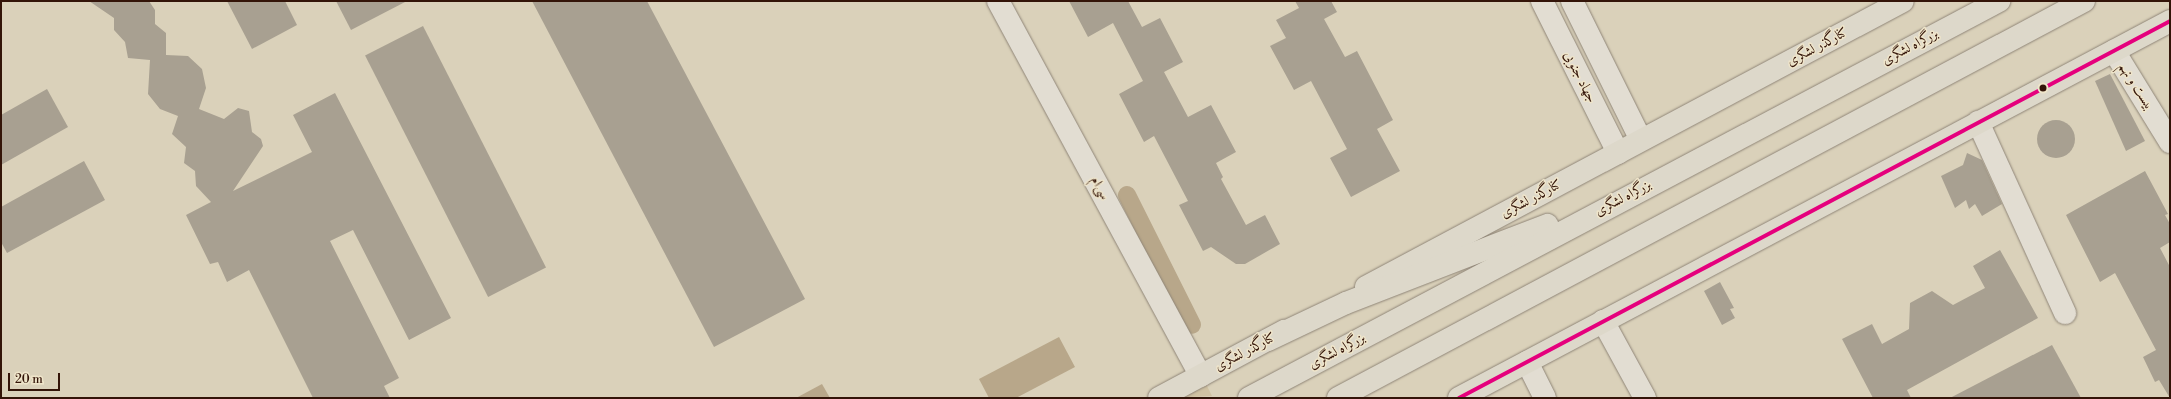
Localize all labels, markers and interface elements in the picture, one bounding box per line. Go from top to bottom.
street label: کنارگذر لشگری [1784,24,1850,70]
street label: بزرگراه لشگری [1879,25,1941,69]
street label: جهاد جنوبی [1560,48,1600,106]
street label: بیست و نهم [2114,59,2158,113]
unlabelled marker [2038,83,2048,93]
street label: سی‌ام [1087,173,1113,203]
street label: کنارگذر لشگری [1498,176,1564,222]
street label: بزرگراه لشگری [1592,176,1654,220]
street label: کنارگذر لشگری [1212,329,1278,375]
street label: بزرگراه لشگری [1306,329,1368,373]
scale bar [10,365,62,391]
text: 20 m [15,372,43,387]

